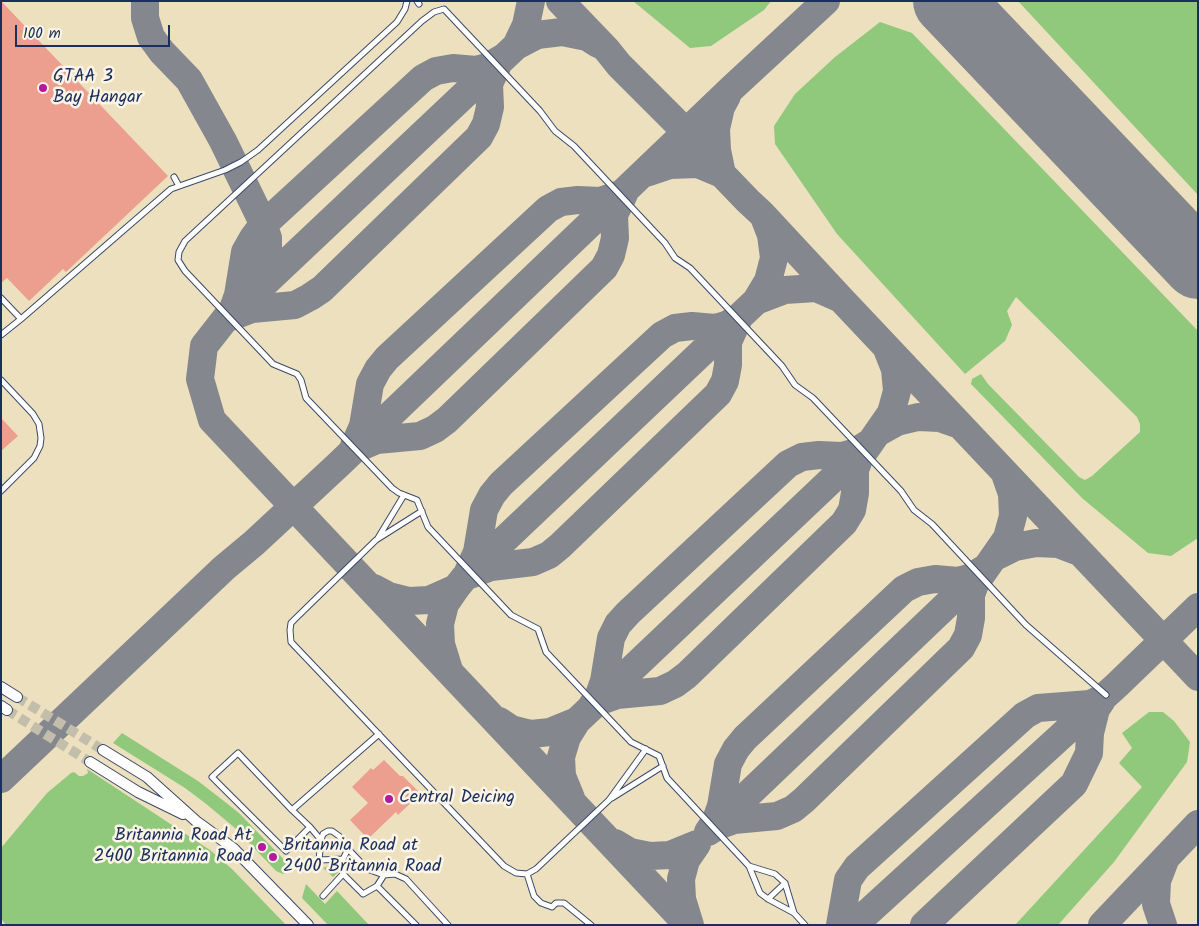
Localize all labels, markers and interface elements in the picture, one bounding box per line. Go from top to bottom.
scale bar [18,15,172,47]
text: 100 m [23,22,61,46]
place label: GTAA 3 Bay Hangar [53,67,142,110]
marker: GTAA 3 Bay Hangar [37,82,49,94]
place label: Central Deicing [399,788,515,810]
marker: Central Deicing [383,793,395,805]
place label: Britannia Road At 2400 Britannia Road [94,826,252,869]
place label: Britannia Road at 2400 Britannia Road [283,836,441,879]
marker: Britannia Road At 2400 Britannia Road [256,841,268,853]
marker: Britannia Road at 2400 Britannia Road [267,851,279,863]

